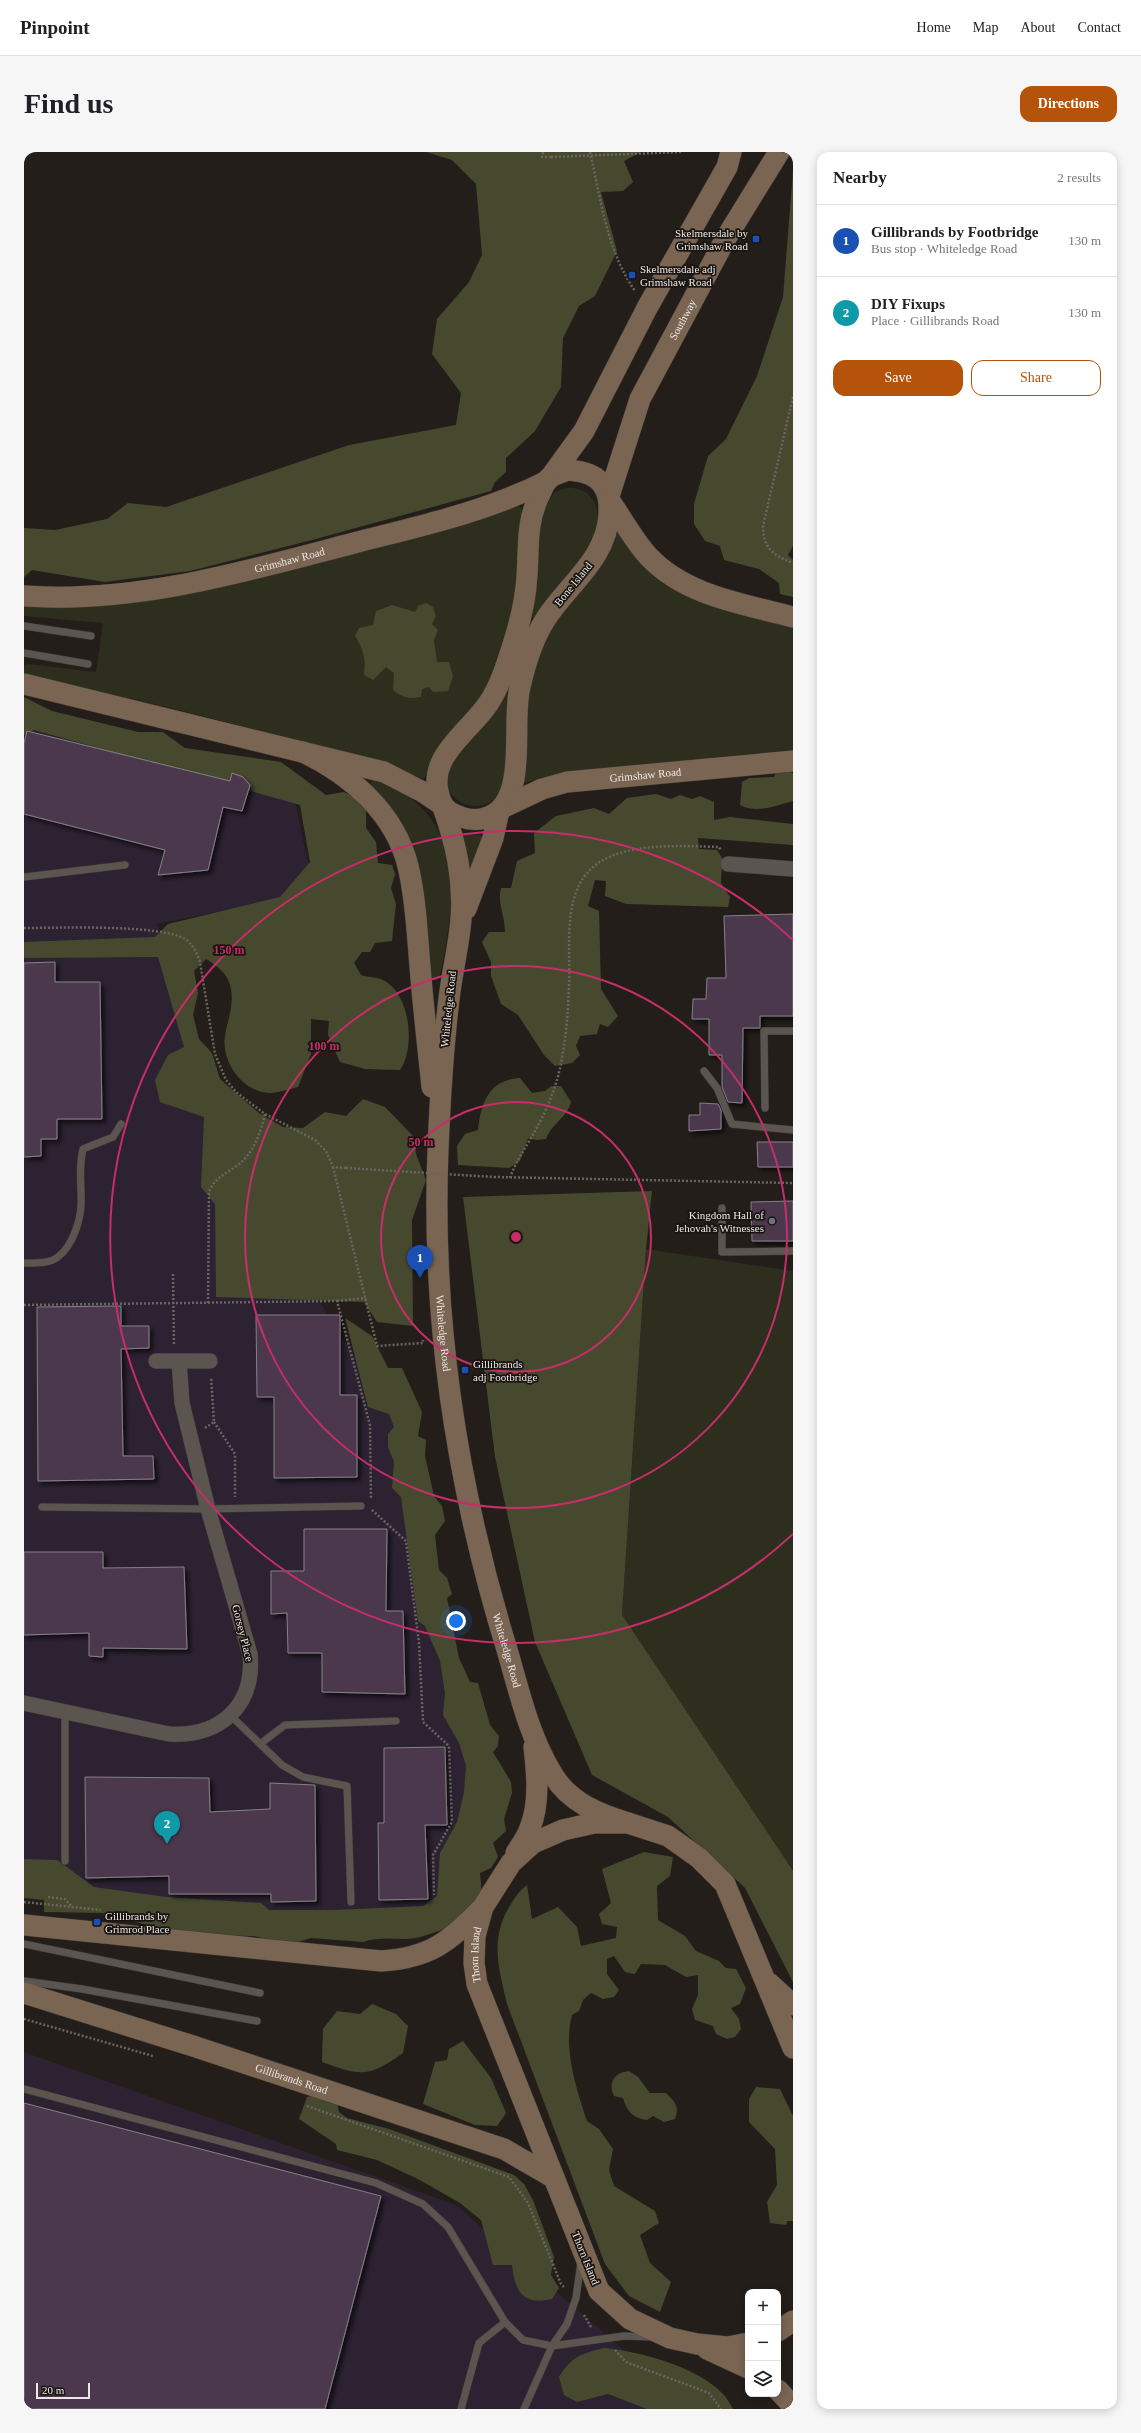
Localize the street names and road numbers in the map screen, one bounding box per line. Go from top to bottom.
street label: Southway [667,297,698,342]
street label: Grimshaw Road [253,545,326,575]
street label: Bone Island [552,559,595,608]
street label: Grimshaw Road [609,765,682,784]
street label: Whiteledge Road [438,970,458,1048]
street label: Whiteledge Road [434,1294,453,1373]
street label: Gorsey Place [230,1603,256,1663]
street label: Whiteledge Road [491,1612,523,1689]
street label: Thorn Island [468,1925,483,1984]
street label: Gillibrands Road [254,2061,330,2096]
street label: Thorn Island [570,2230,602,2287]

